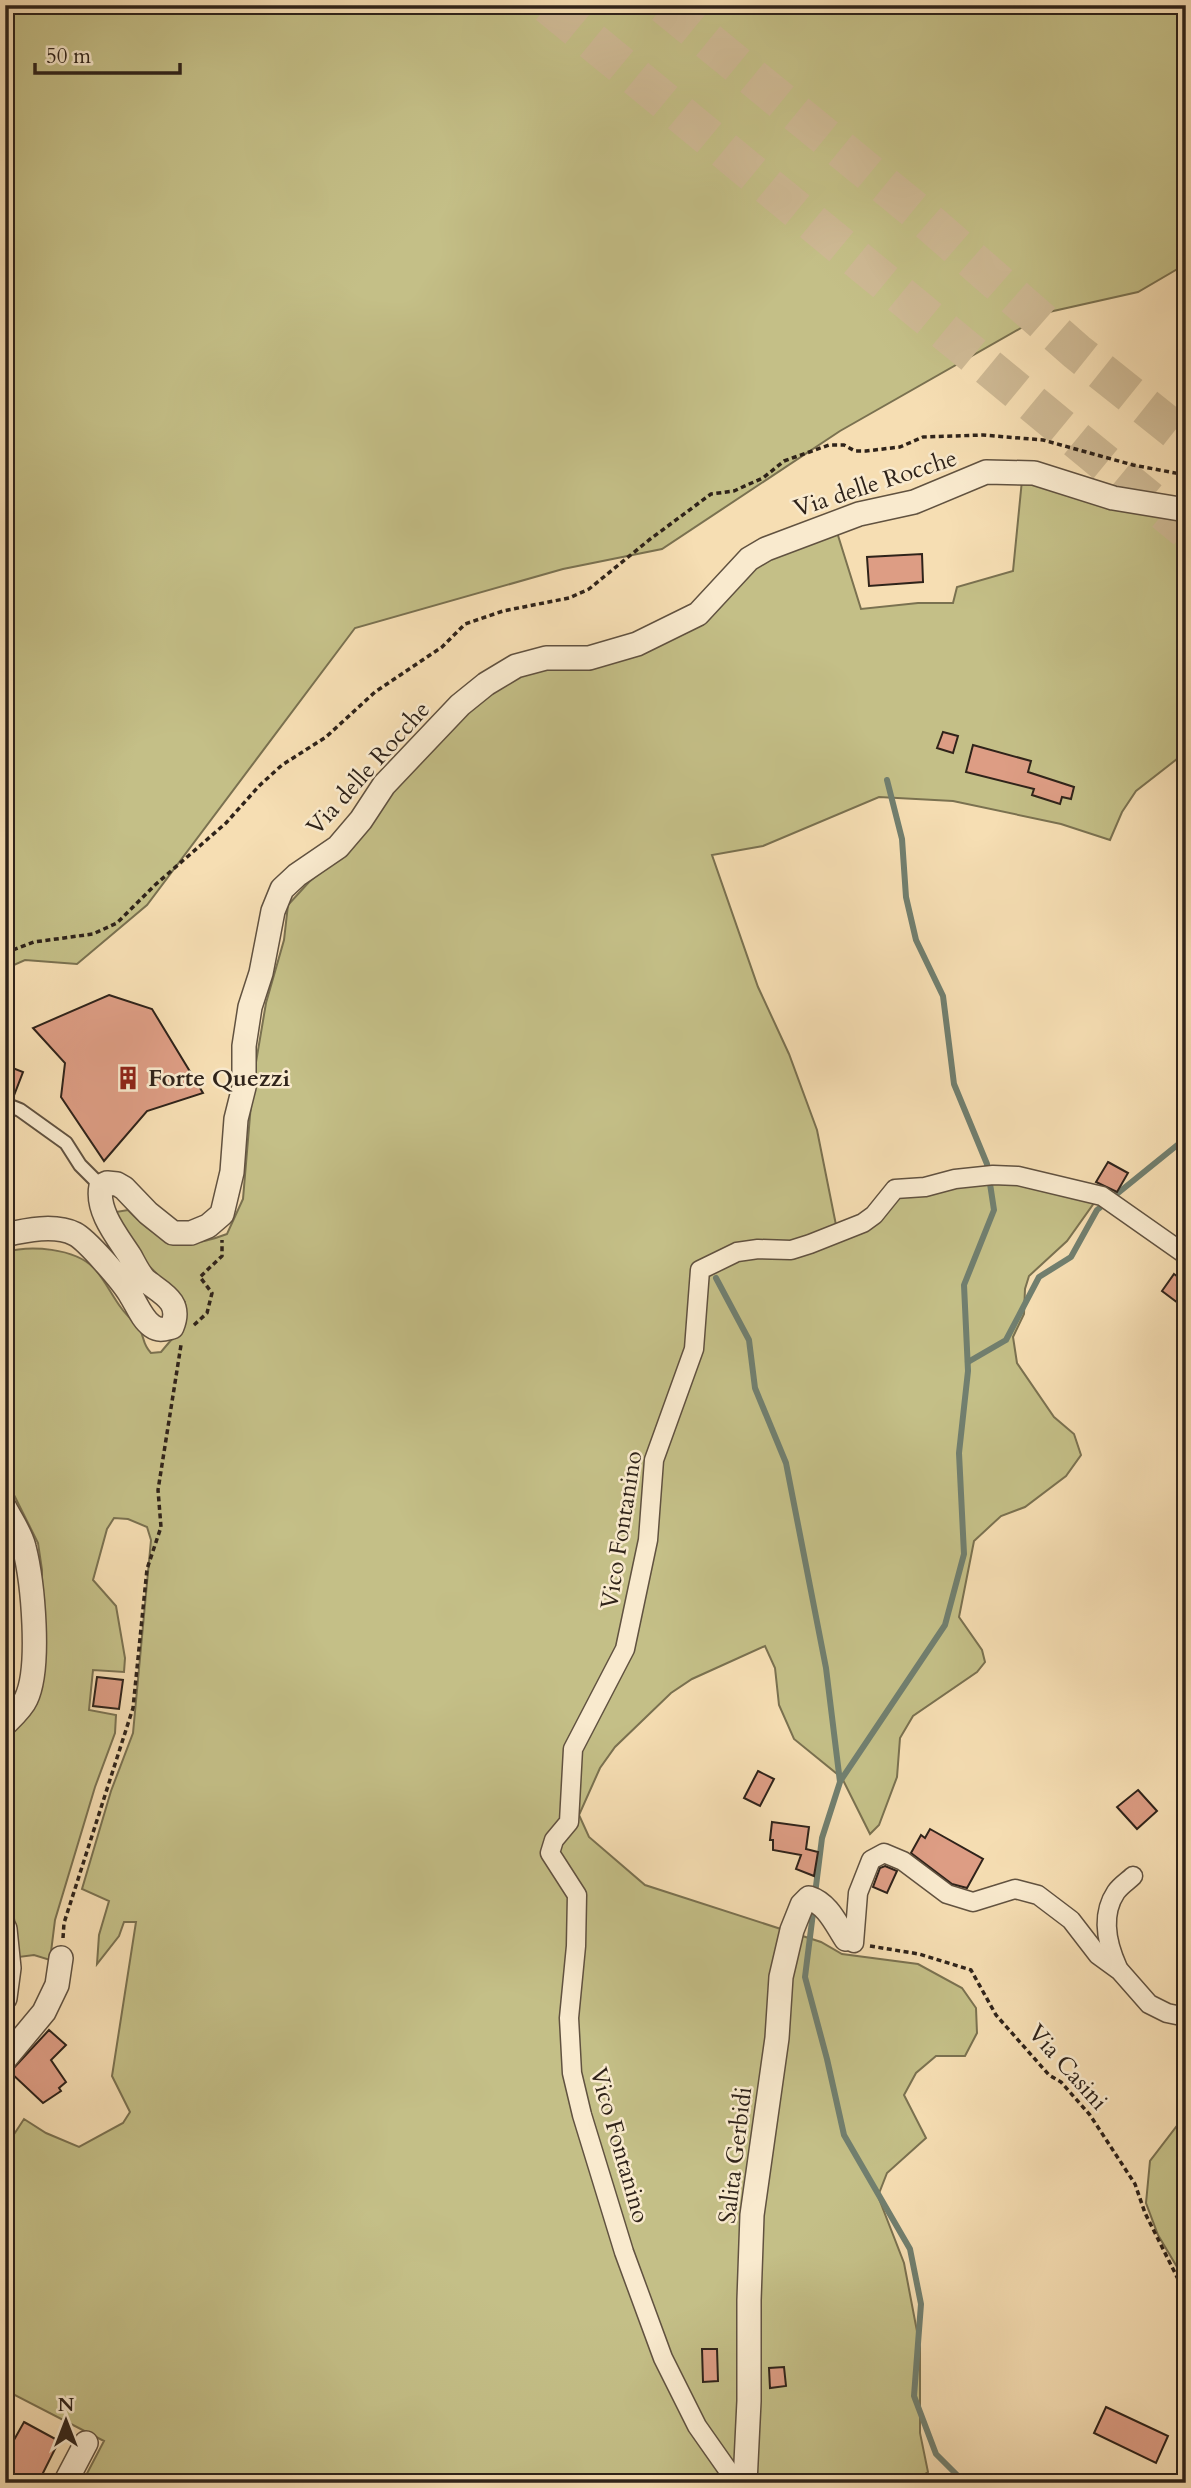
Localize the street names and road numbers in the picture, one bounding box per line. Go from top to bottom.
street label: Via delle Rocche [789,442,961,525]
street label: Via delle Rocche [299,694,438,843]
street label: Vico Fontanino [593,1448,650,1612]
street label: Via Casini [1020,2017,1115,2118]
street label: Vico Fontanino [582,2064,657,2227]
street label: Salita Gerbidi [711,2085,760,2225]

